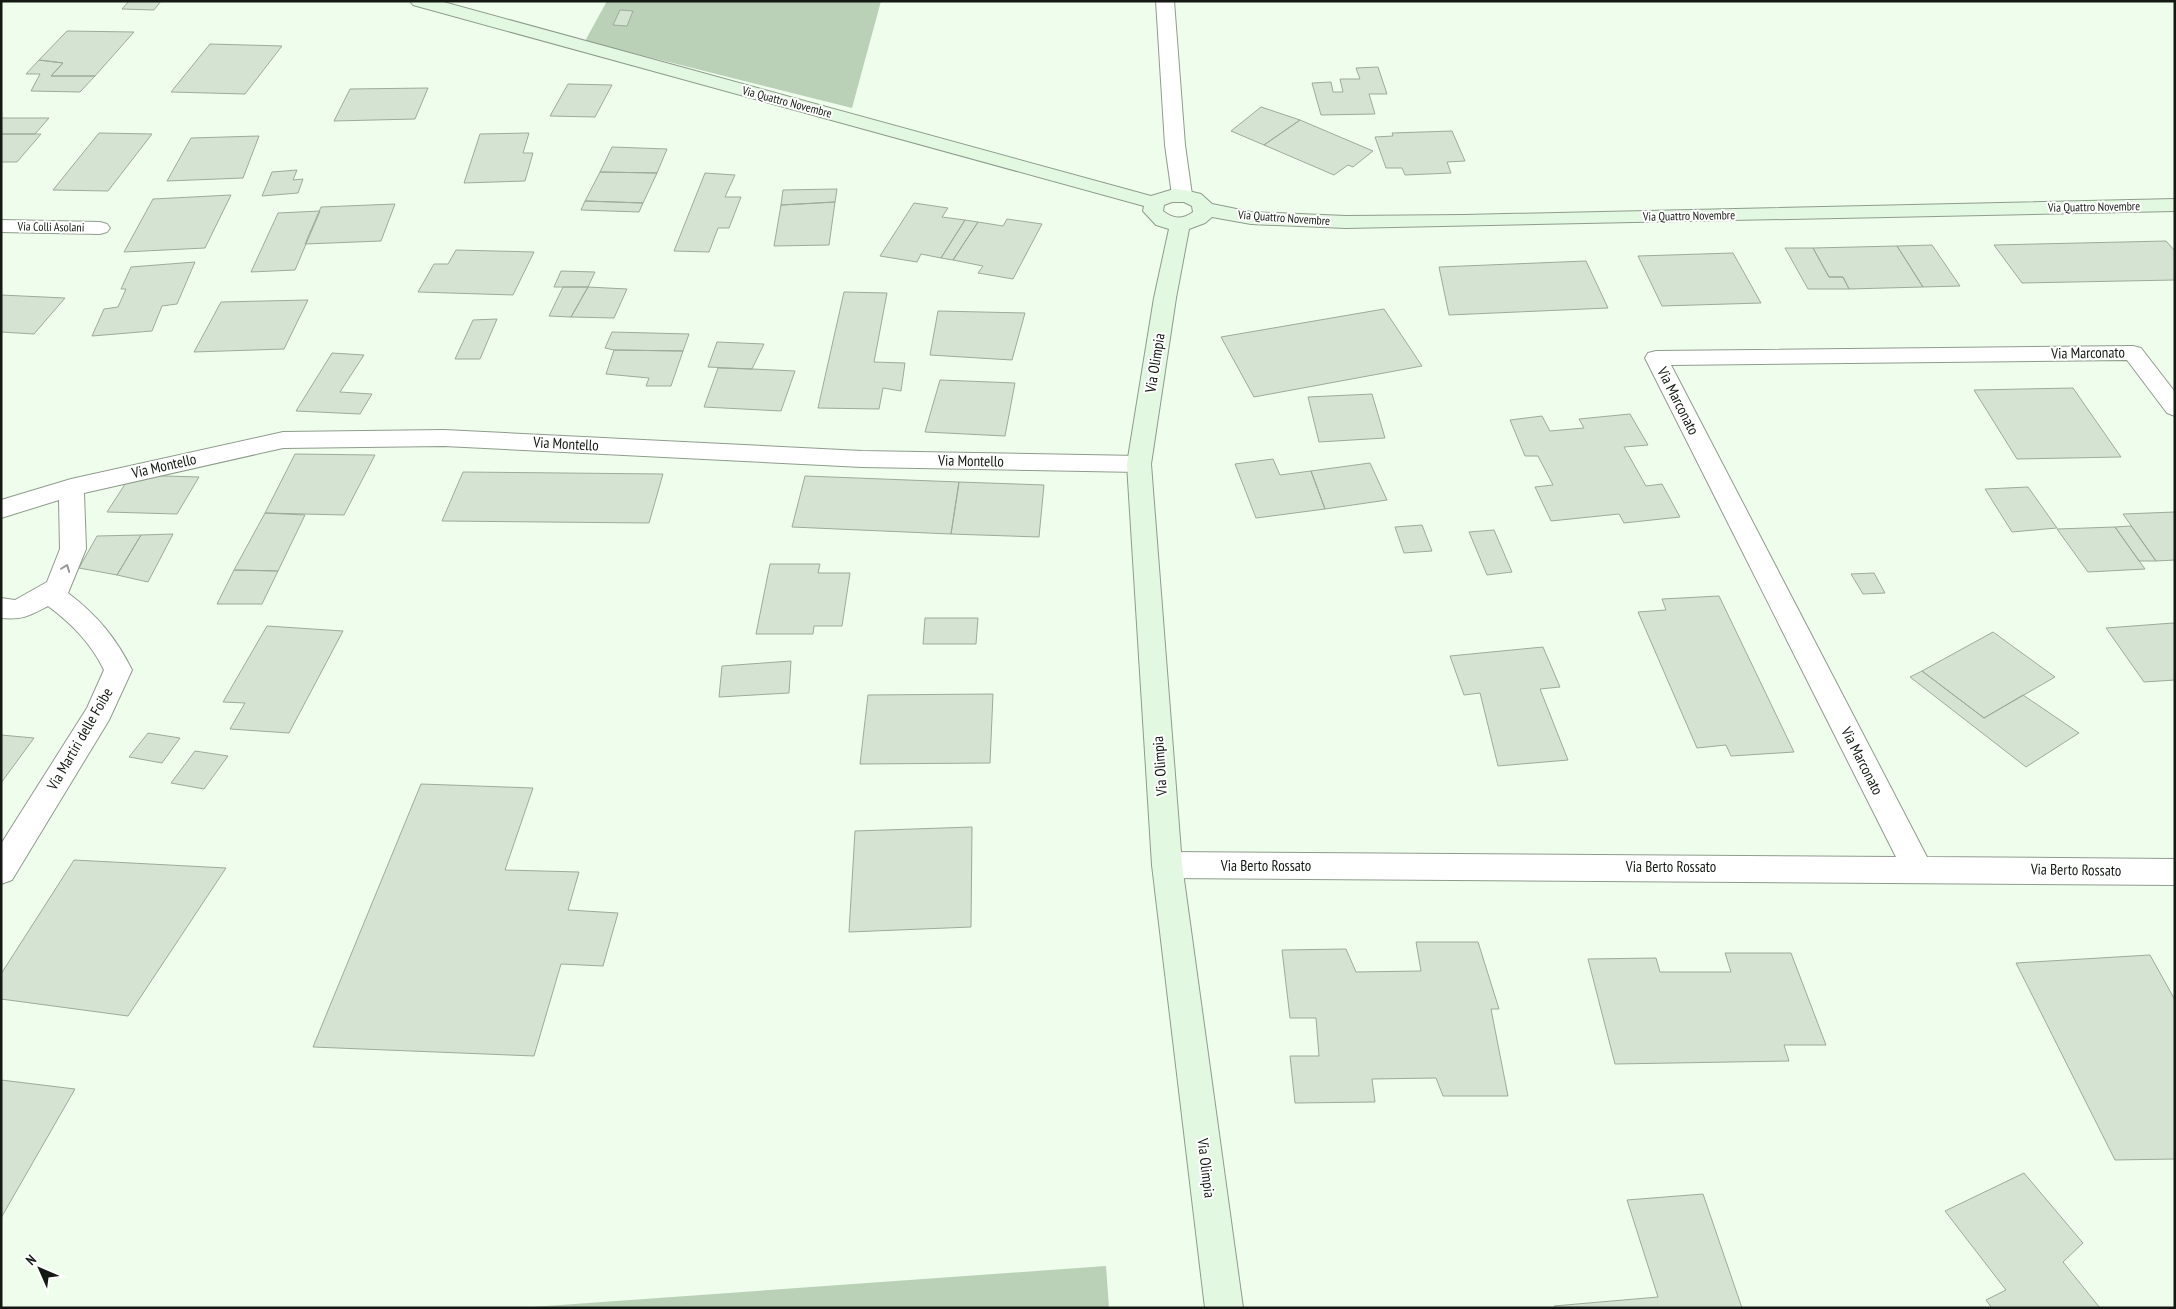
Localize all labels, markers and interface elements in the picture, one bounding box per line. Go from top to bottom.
street label: Via Quattro Novembre [740,82,834,121]
street label: Via Quattro Novembre [2047,198,2140,215]
street label: Via Quattro Novembre [1237,207,1331,228]
street label: Via Quattro Novembre [1642,207,1735,224]
street label: Via Colli Asolani [17,218,84,235]
street label: Via Olimpia [1140,332,1169,395]
street label: Via Marconato [2050,342,2125,363]
street label: Via Marconato [1653,363,1704,438]
street label: Via Montello [532,432,599,455]
street label: Via Montello [129,449,198,482]
street label: Via Montello [937,450,1004,471]
one-way arrow [59,564,70,573]
street label: Via Martiri delle Foibe [42,684,117,794]
street label: Via Marconato [1837,723,1888,798]
street label: Via Olimpia [1148,735,1171,798]
street label: Via Berto Rossato [1220,856,1311,875]
street label: Via Berto Rossato [1625,857,1716,876]
street label: Via Berto Rossato [2030,859,2121,880]
street label: Via Olimpia [1193,1136,1220,1199]
north arrow [15,1244,65,1294]
text: N [22,1251,40,1269]

